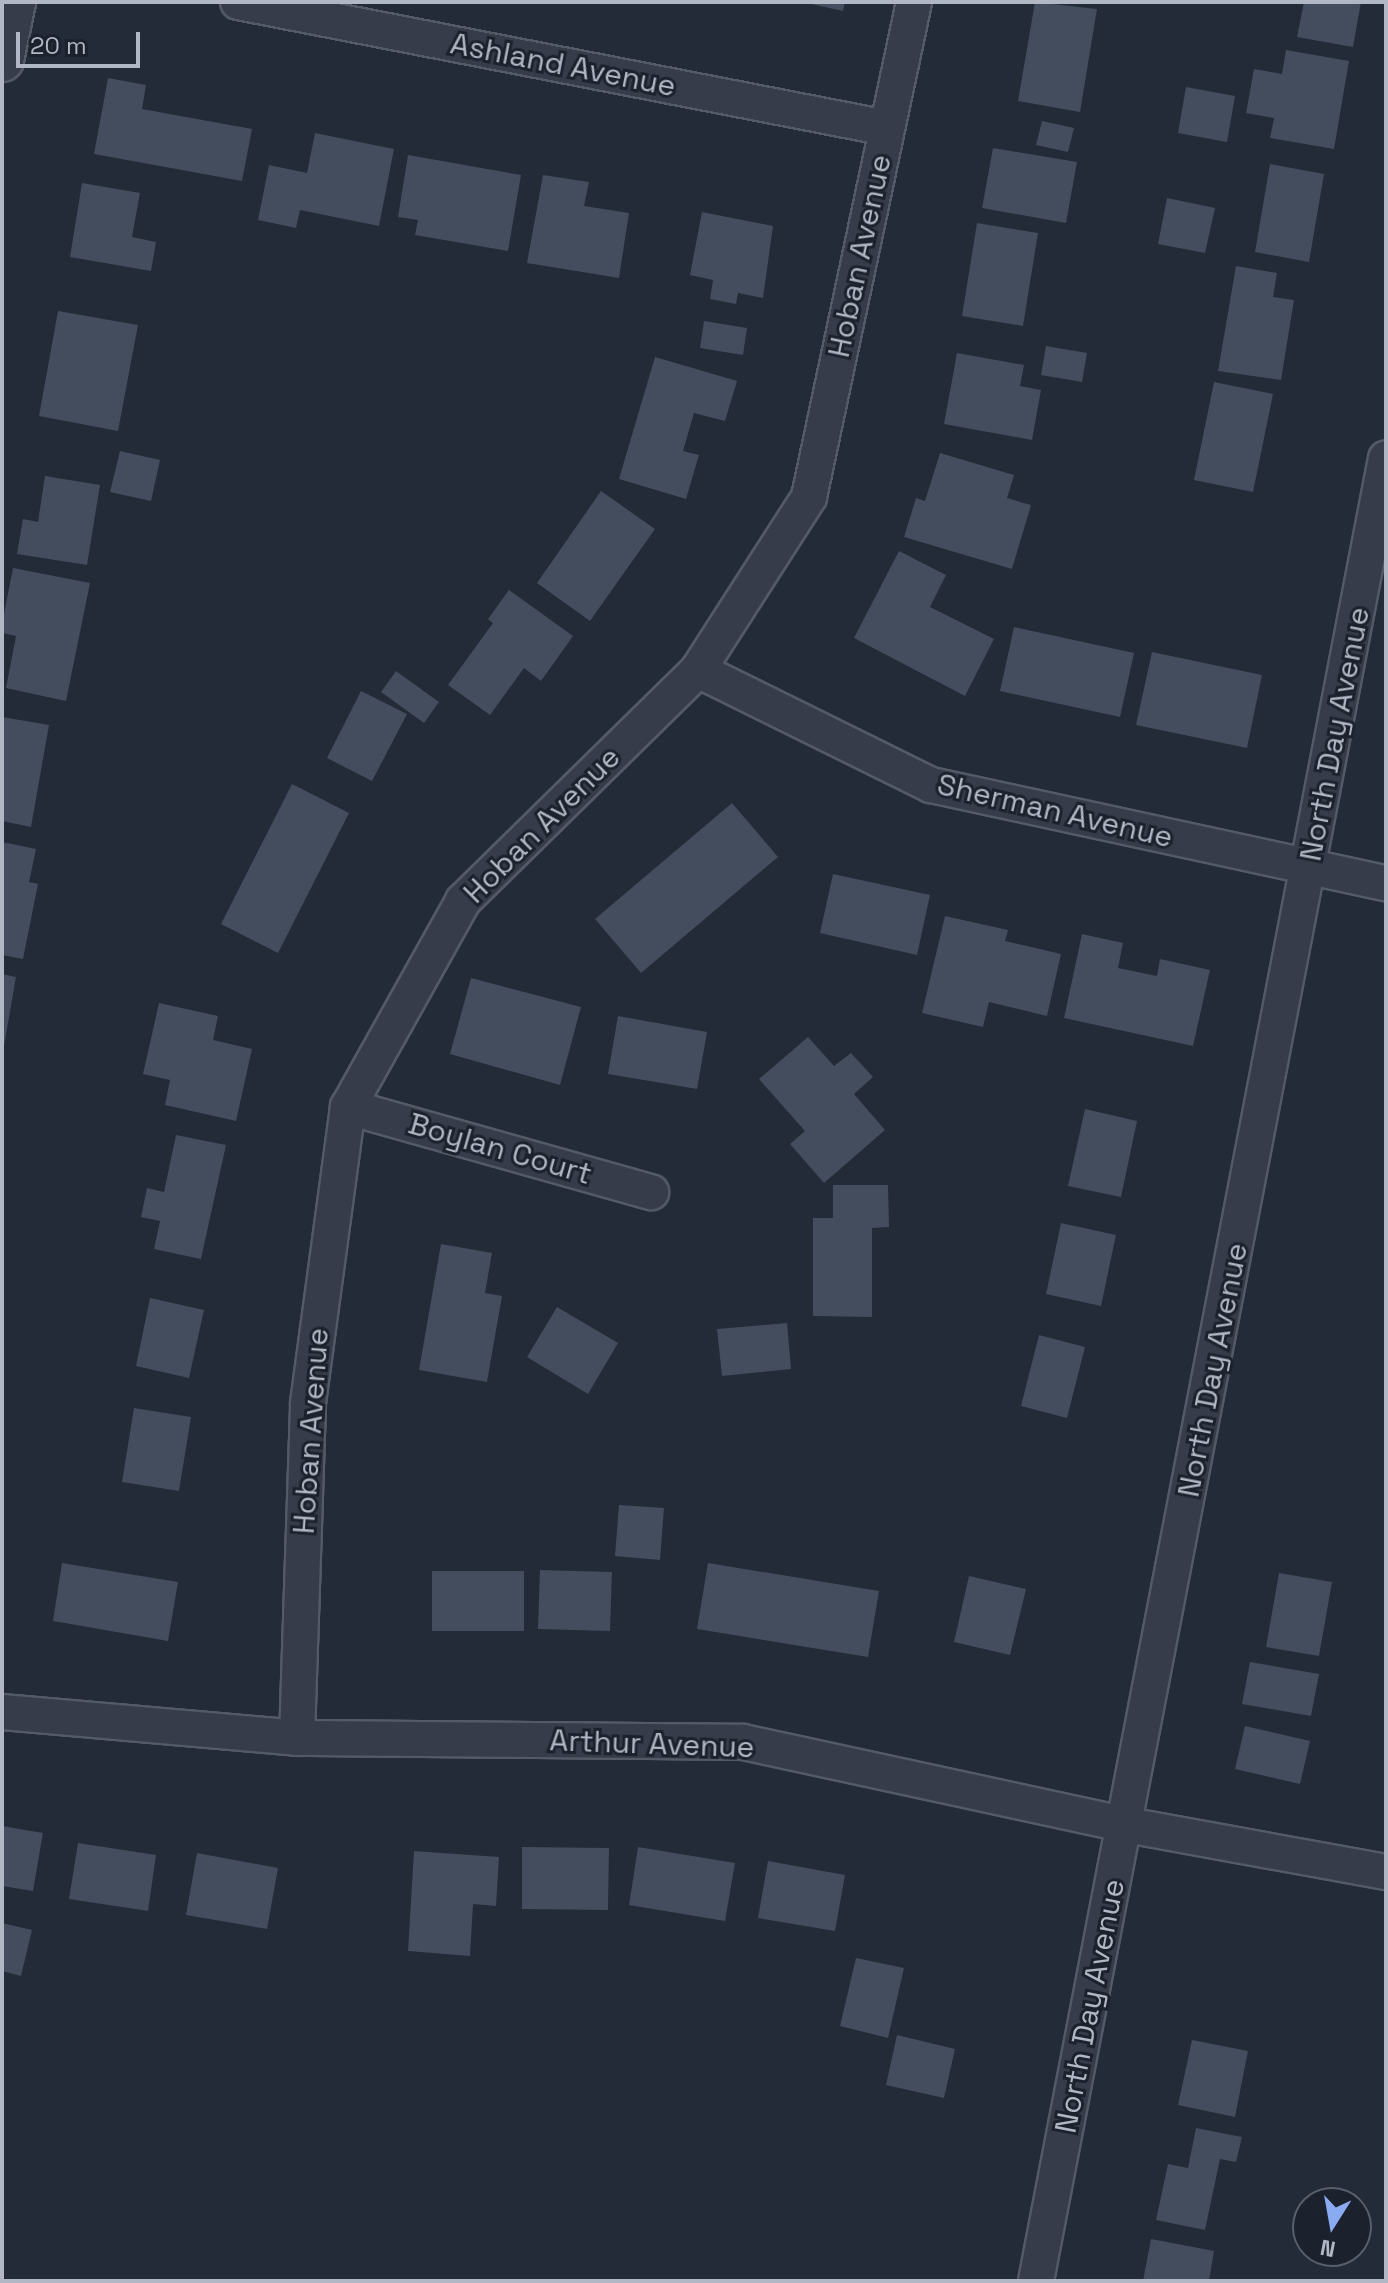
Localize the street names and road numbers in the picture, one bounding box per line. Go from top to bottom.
street label: Ashland Avenue [447,25,679,105]
street label: Hoban Avenue [821,151,899,361]
street label: North Day Avenue [1293,604,1377,864]
street label: Hoban Avenue [456,739,628,911]
street label: Sherman Avenue [934,766,1176,856]
street label: Boylan Court [404,1106,596,1192]
street label: North Day Avenue [1171,1240,1255,1500]
street label: Hoban Avenue [286,1327,336,1535]
street label: Arthur Avenue [549,1722,755,1766]
street label: North Day Avenue [1048,1876,1132,2136]

